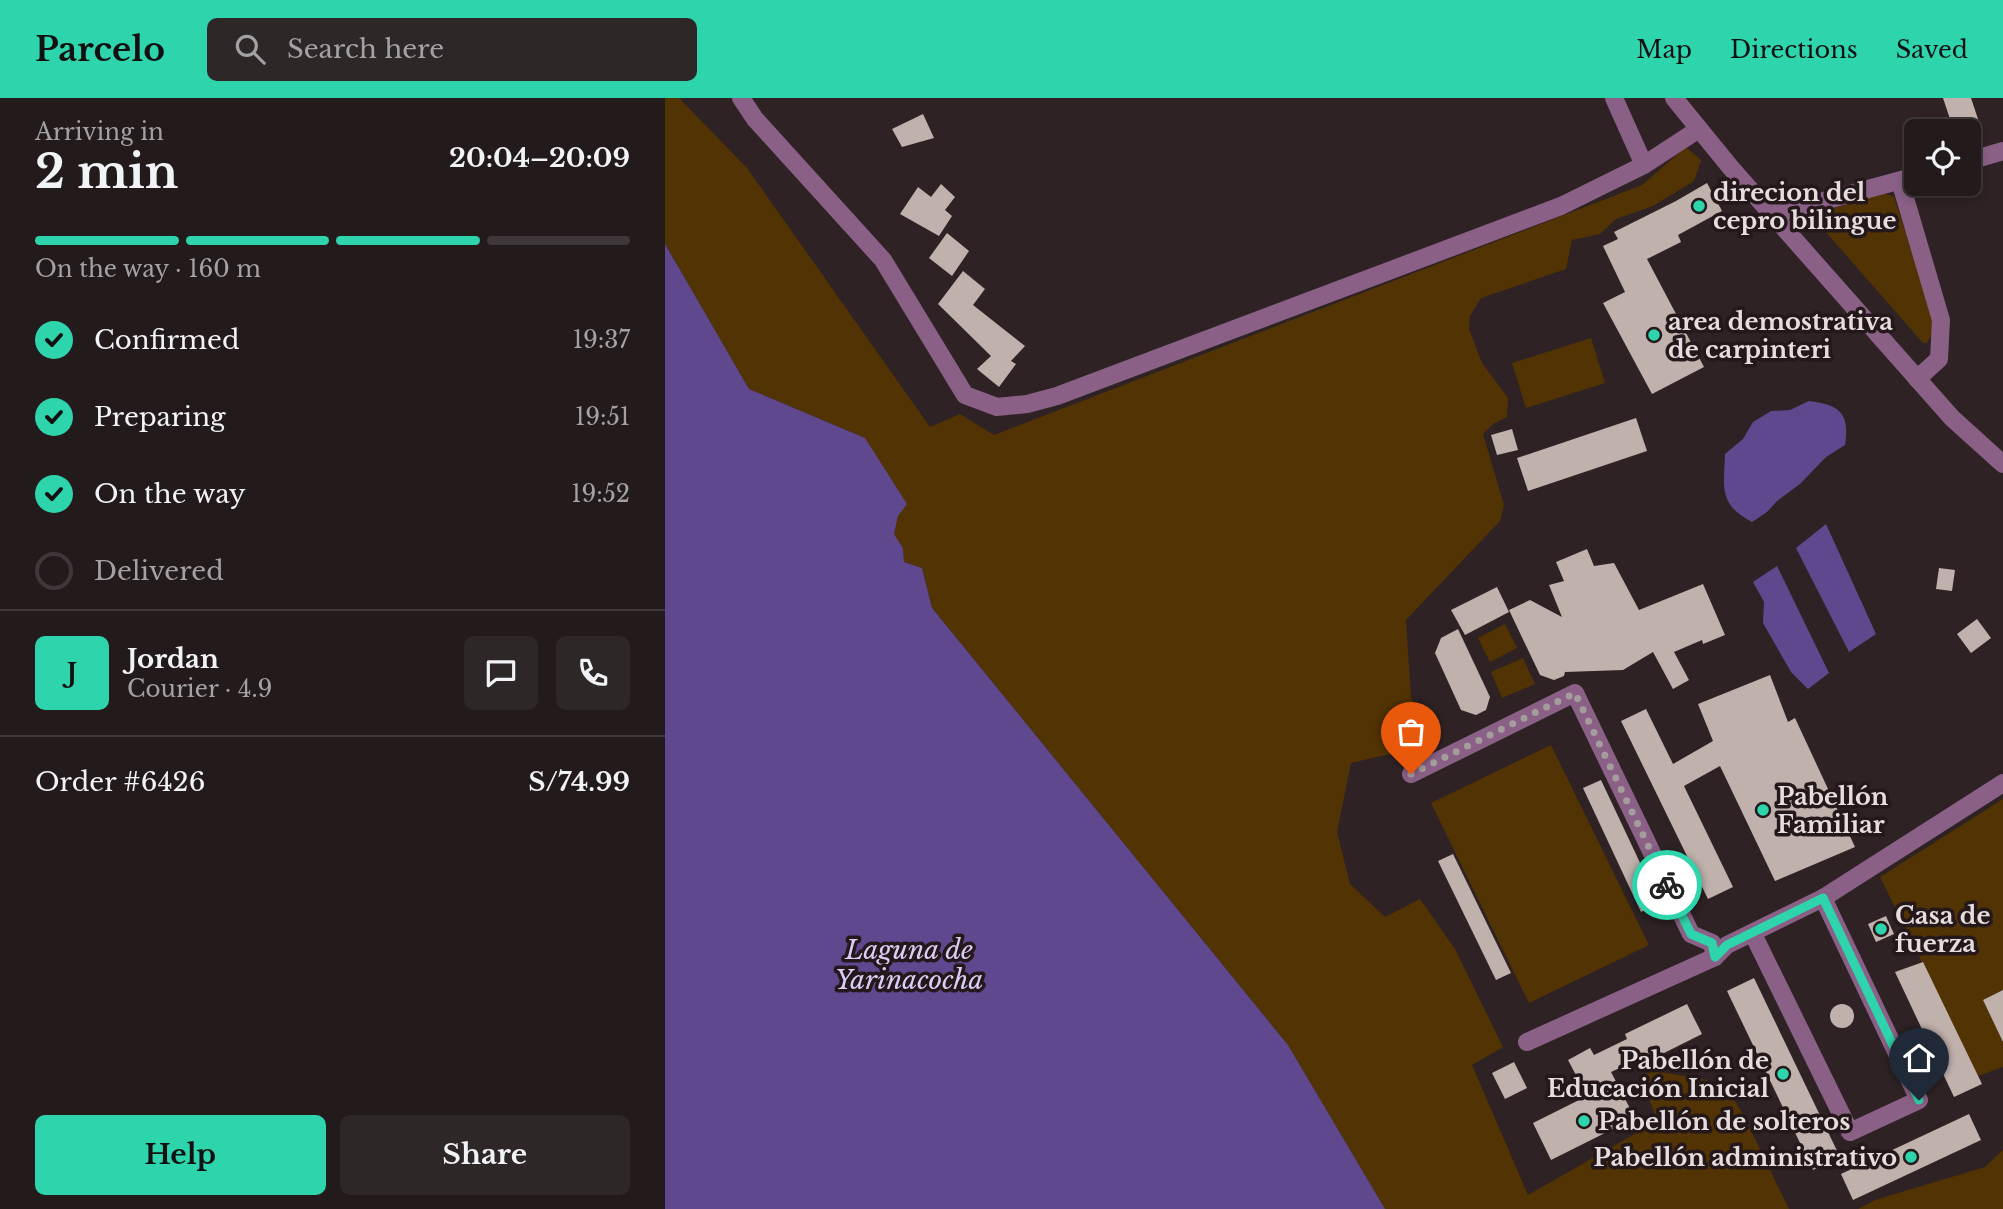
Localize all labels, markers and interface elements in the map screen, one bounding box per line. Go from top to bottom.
search box [207,18,697,81]
text: Parcelo [35,29,165,70]
icon: search [231,30,269,68]
text: Search here [287,33,444,65]
text: Map [1636,35,1692,64]
text: Directions [1730,35,1858,64]
text: Saved [1896,35,1968,64]
text: Arriving in [35,118,164,146]
map controls [1904,119,1981,196]
button: locate [1904,119,1981,196]
text: 20:04–20:09 [449,142,630,174]
text: 2 min [35,143,178,200]
place label: direcion del cepro bilingue [1713,178,1897,235]
marker: direcion del cepro bilingue [1691,198,1707,214]
text: On the way · 160 m [35,255,261,283]
place label: area demostrativa de carpinteri [1668,307,1893,364]
icon: check [35,321,73,359]
text: Confirmed [94,324,239,356]
text: 19:37 [573,326,630,354]
marker: area demostrativa de carpinteri [1646,327,1662,343]
icon: check [35,398,73,436]
text: Preparing [94,401,226,433]
text: 19:51 [575,403,630,431]
icon: check [35,475,73,513]
text: On the way [94,478,246,510]
text: 19:52 [571,480,630,508]
text: Delivered [94,555,224,587]
button: chat [464,636,538,710]
button: phone [556,636,630,710]
text: Jordan [127,643,219,675]
text: J [67,657,77,689]
text: Courier · 4.9 [127,675,272,703]
pin [1381,702,1441,774]
icon: bag [1392,713,1430,751]
text: Order #6426 [35,766,205,798]
text: S/74.99 [528,766,630,798]
place label: Pabellón Familiar [1777,782,1889,839]
marker: Pabellón Familiar [1755,802,1771,818]
courier [1632,850,1702,920]
icon: bike [1648,866,1686,904]
place label: Casa de fuerza [1895,901,1991,958]
marker: Casa de fuerza [1873,921,1889,937]
water label: Laguna de Yarinacocha [835,934,983,996]
pin [1889,1028,1949,1100]
icon: home [1900,1039,1938,1077]
place label: Pabellón de Educación Inicial [1547,1046,1769,1103]
marker: Pabellón de Educación Inicial [1775,1066,1791,1082]
place label: Pabellón de solteros [1598,1107,1850,1136]
marker: Pabellón de solteros [1576,1113,1592,1129]
button: Help [35,1115,326,1195]
button: Share [340,1115,630,1195]
place label: Pabellón administrativo [1594,1143,1897,1172]
marker: Pabellón administrativo [1903,1149,1919,1165]

